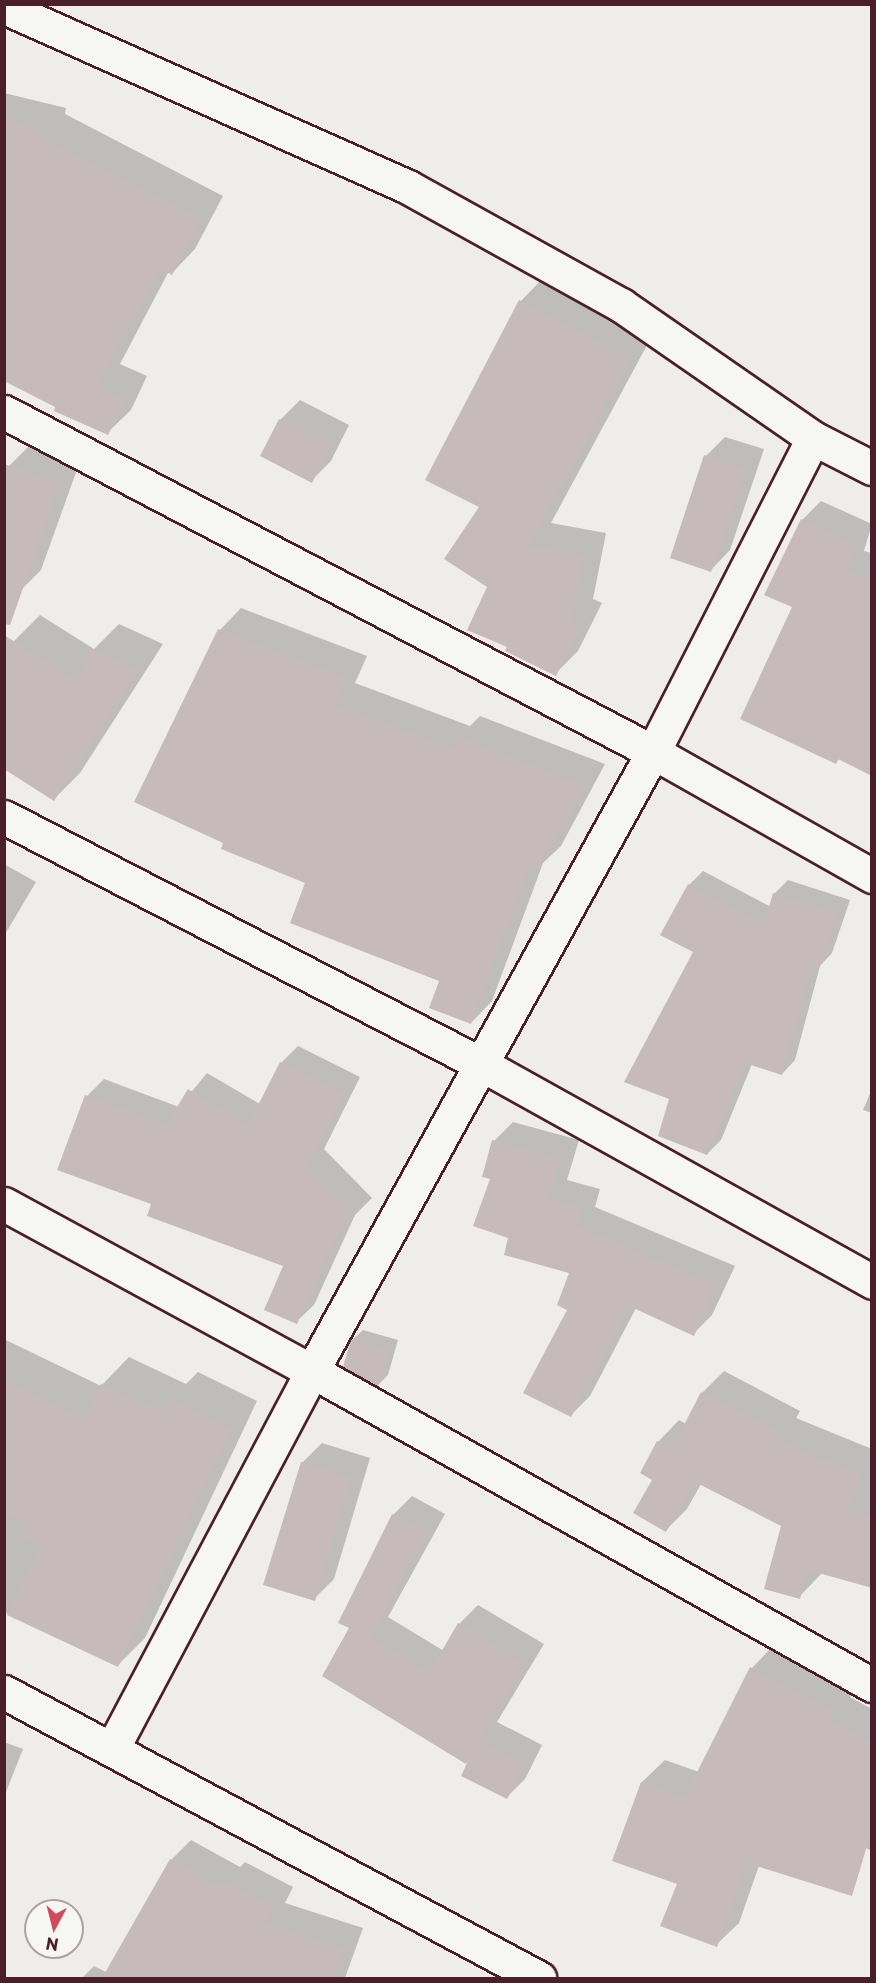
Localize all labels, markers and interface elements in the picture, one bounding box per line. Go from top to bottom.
north arrow [24,1899,84,1959]
text: N [44,1932,60,1958]

